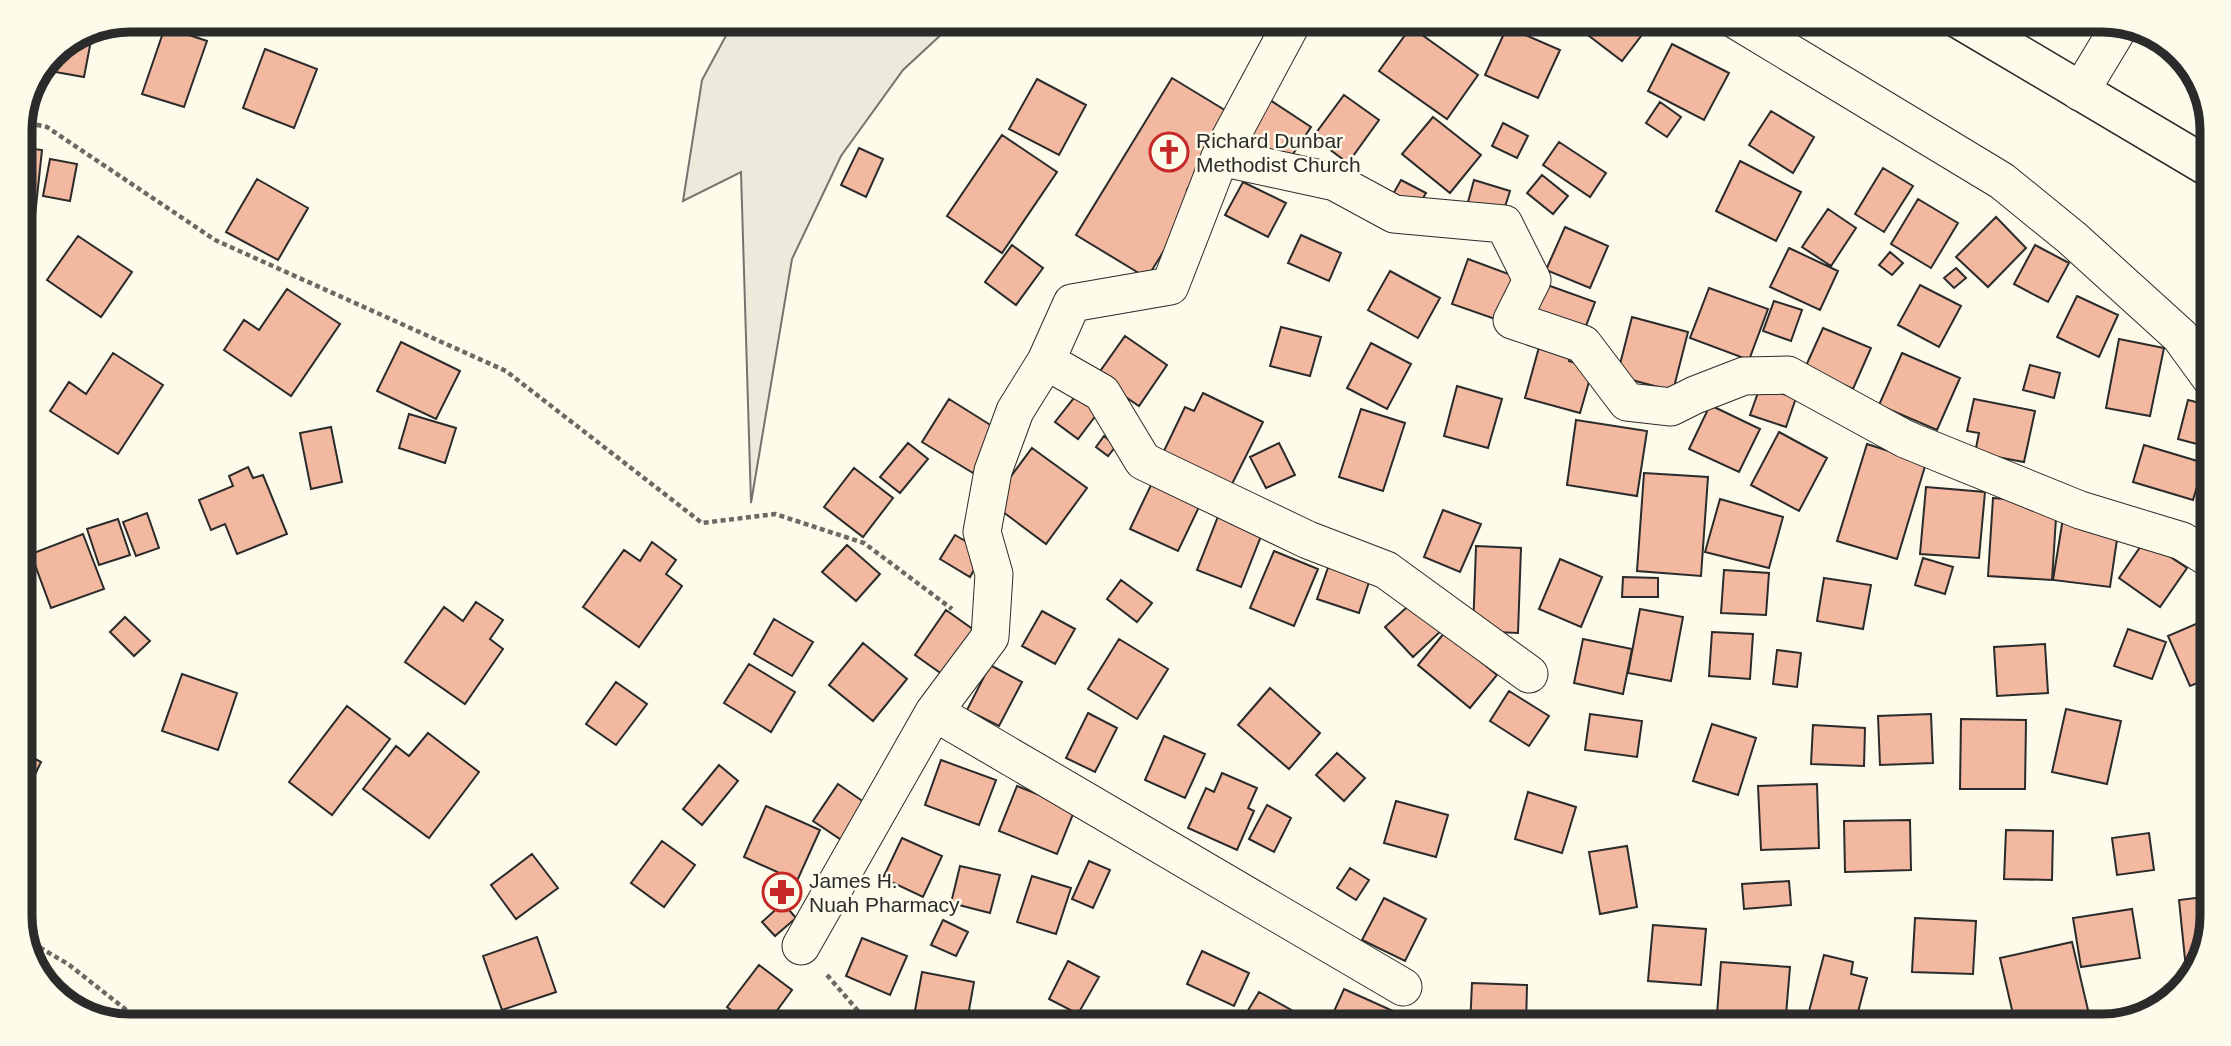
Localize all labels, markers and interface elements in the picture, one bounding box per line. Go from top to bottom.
place label: Richard Dunbar Methodist Church [1196,129,1361,176]
church icon: Richard Dunbar Methodist Church [1148,131,1190,173]
place label: James H. Nuah Pharmacy [809,869,960,916]
pharmacy icon: James H. Nuah Pharmacy [761,871,803,913]

